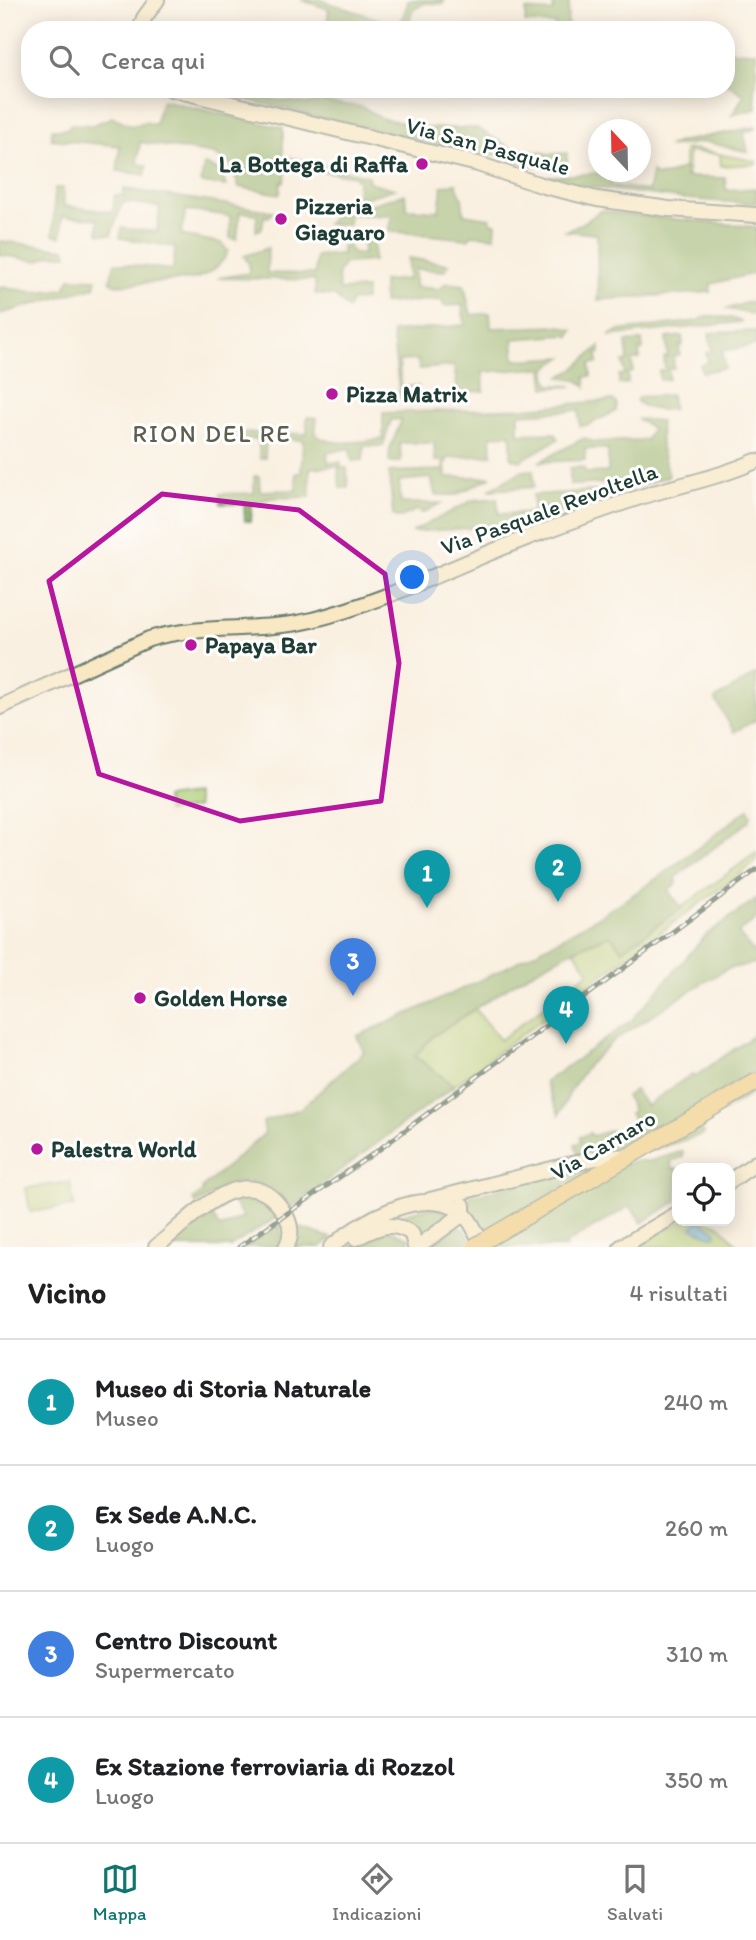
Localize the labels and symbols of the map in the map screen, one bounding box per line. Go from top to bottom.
street label: Via San Pasquale [403,111,573,181]
north arrow [588,119,651,182]
place label: La Bottega di Raffa [219,150,409,178]
marker: La Bottega di Raffa [414,156,430,172]
place label: Pizzeria Giaguaro [295,192,385,246]
marker: Pizzeria Giaguaro [273,211,289,227]
place label: Pizza Matrix [346,380,468,408]
marker: Pizza Matrix [324,386,340,402]
district label: RION DEL RE [133,419,291,448]
street label: Via Pasquale Revoltella [437,457,661,561]
your location [395,560,429,594]
place label: Papaya Bar [205,631,318,659]
marker: Papaya Bar [183,637,199,653]
pin: 2 [535,844,581,902]
pin: 1 [404,850,450,908]
pin: 3 [330,938,376,996]
place label: Golden Horse [154,984,288,1012]
pin: 4 [543,986,589,1044]
marker: Golden Horse [132,990,148,1006]
street label: Via Carnaro [545,1104,661,1186]
place label: Palestra World [51,1135,197,1163]
marker: Palestra World [29,1141,45,1157]

